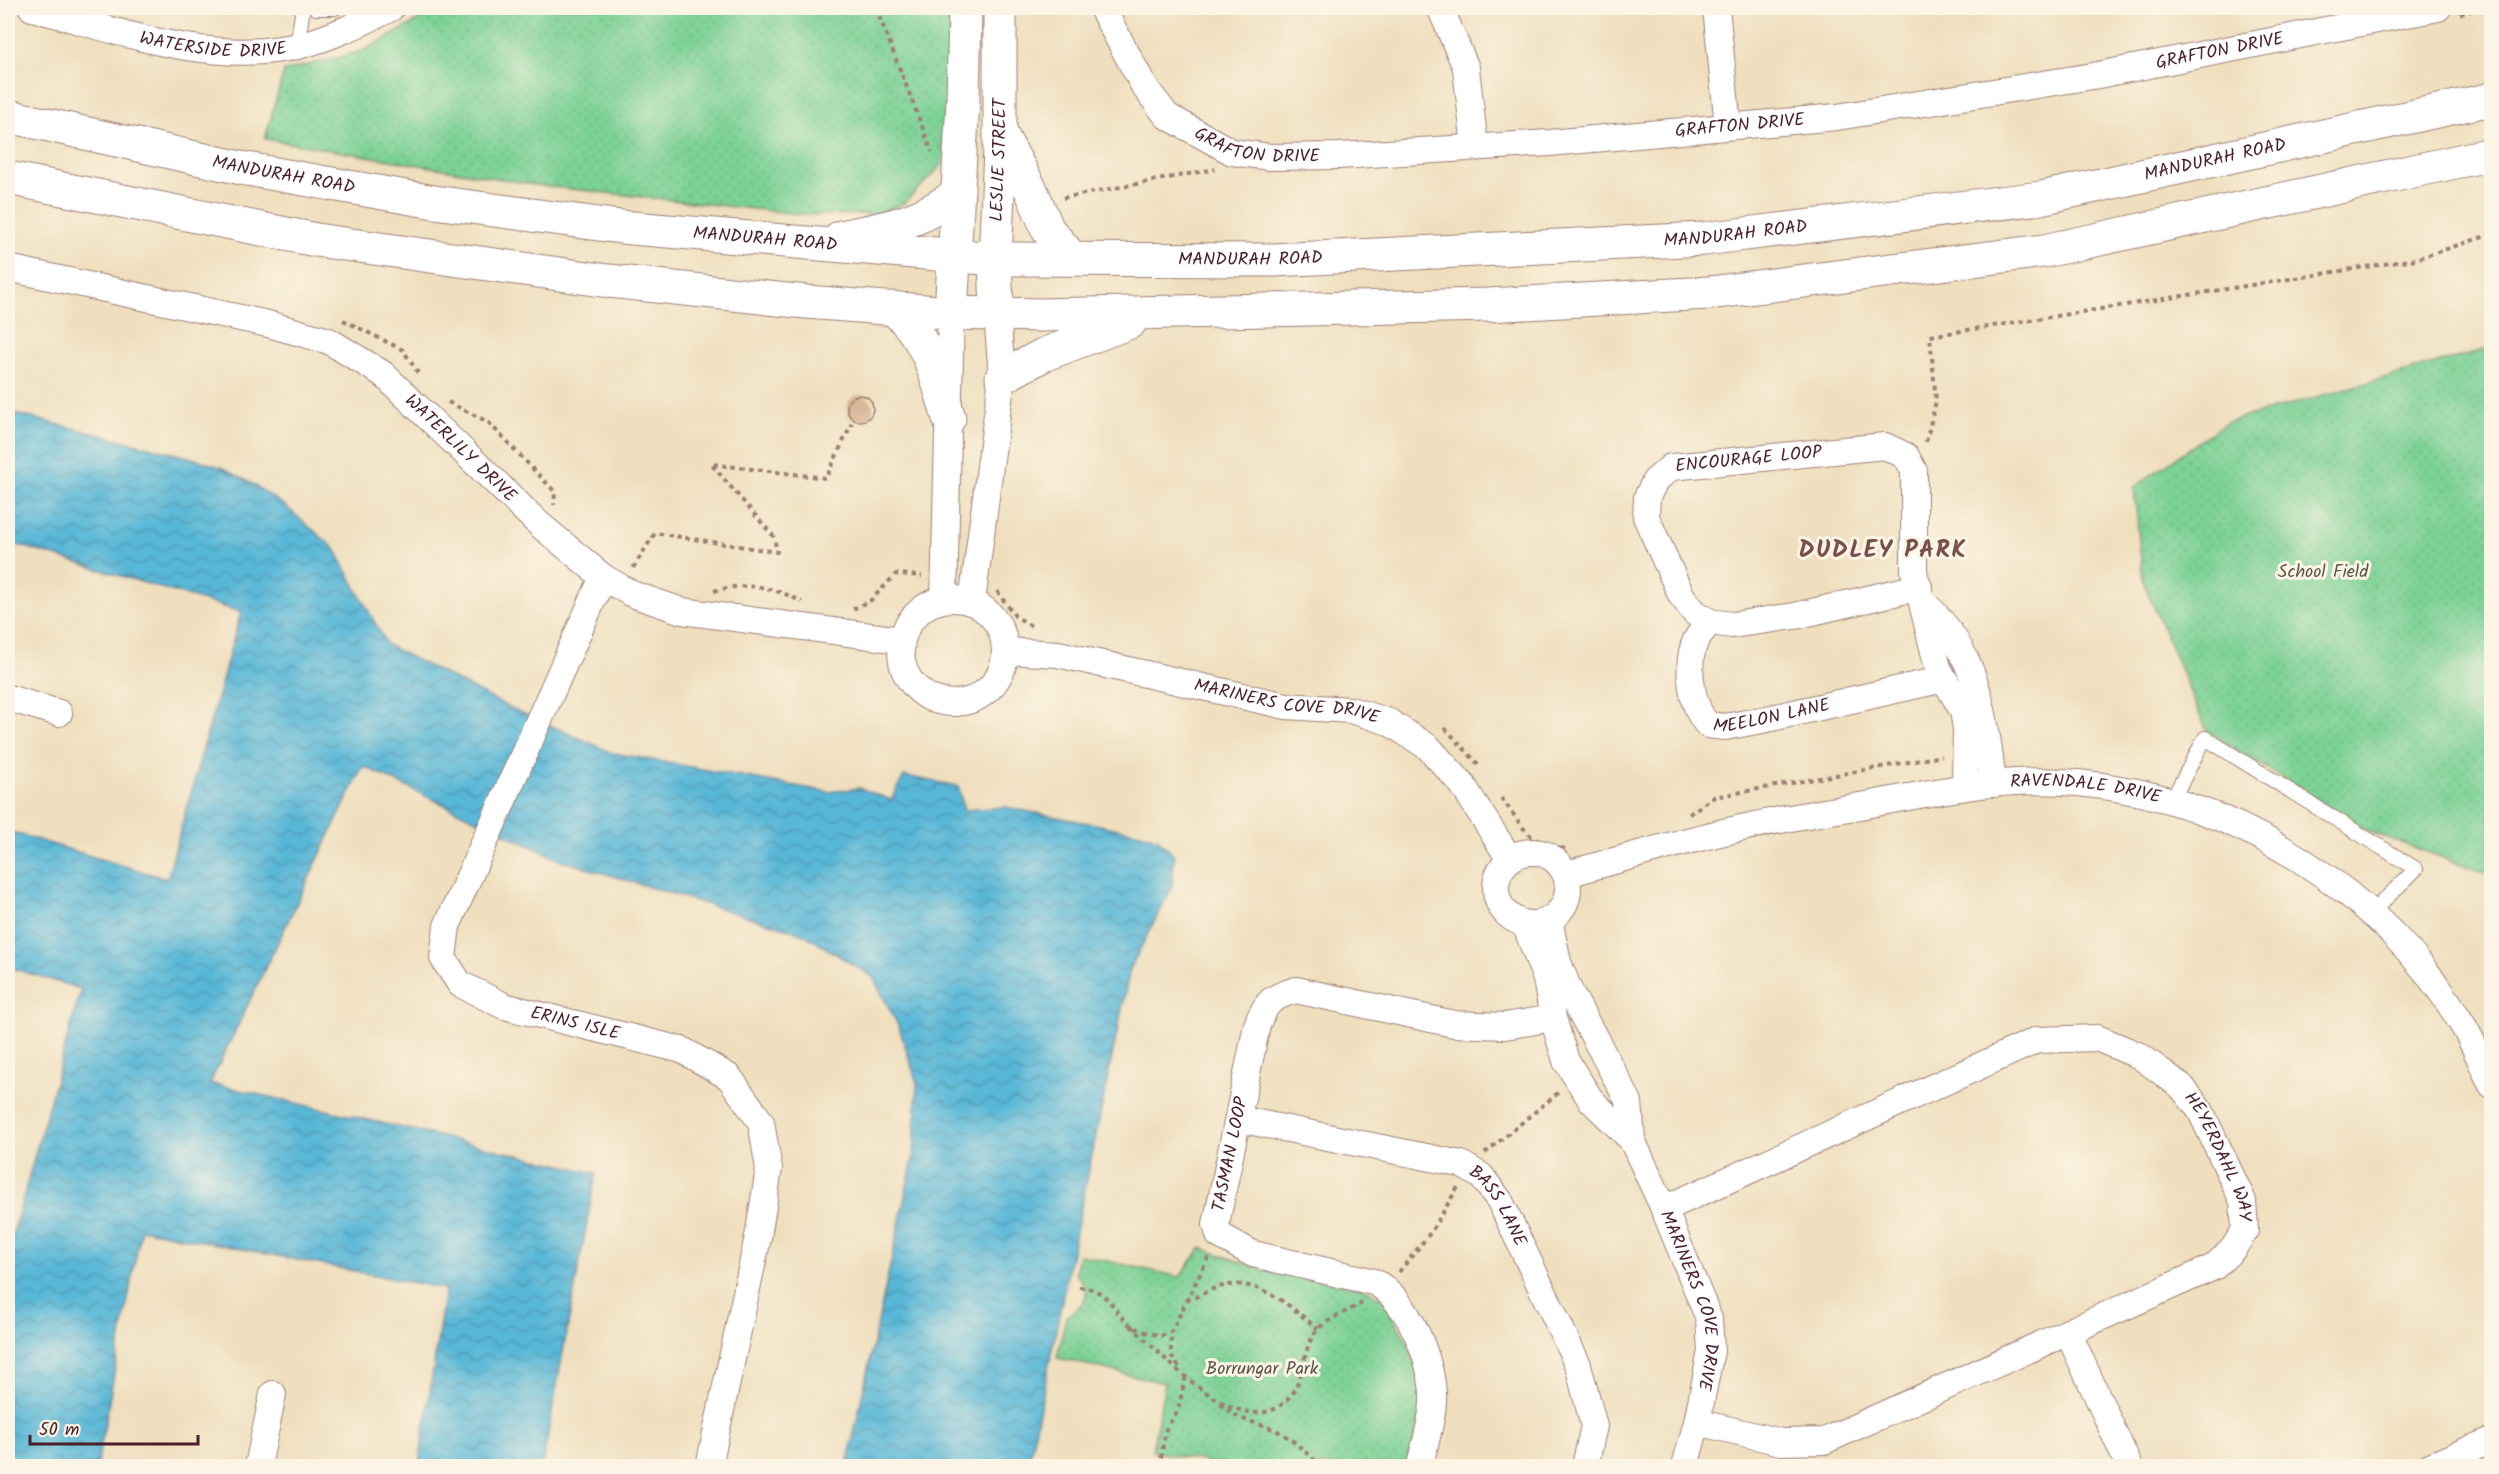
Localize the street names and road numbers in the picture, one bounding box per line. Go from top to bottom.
street label: WATERSIDE DRIVE [137,23,289,66]
street label: GRAFTON DRIVE [2153,24,2287,78]
street label: LESLIE STREET [982,97,1015,222]
street label: GRAFTON DRIVE [1674,105,1806,146]
street label: GRAFTON DRIVE [1189,119,1321,172]
street label: MANDURAH ROAD [2141,130,2289,189]
street label: MANDURAH ROAD [209,148,358,202]
street label: MANDURAH ROAD [1663,212,1809,255]
street label: MANDURAH ROAD [692,219,839,260]
street label: MANDURAH ROAD [1178,243,1324,275]
street label: WATERLILY DRIVE [398,387,524,510]
street label: ENCOURAGE LOOP [1674,438,1824,481]
street label: MARINERS COVE DRIVE [1191,671,1384,733]
street label: MEELON LANE [1711,691,1833,742]
street label: RAVENDALE DRIVE [2009,767,2165,812]
street label: ERINS ISLE [527,999,623,1049]
street label: HEYERDAHL WAY [2176,1085,2259,1223]
street label: TASMAN LOOP [1204,1093,1257,1214]
street label: BASS LANE [1463,1157,1534,1252]
street label: MARINERS COVE DRIVE [1652,1206,1726,1393]

